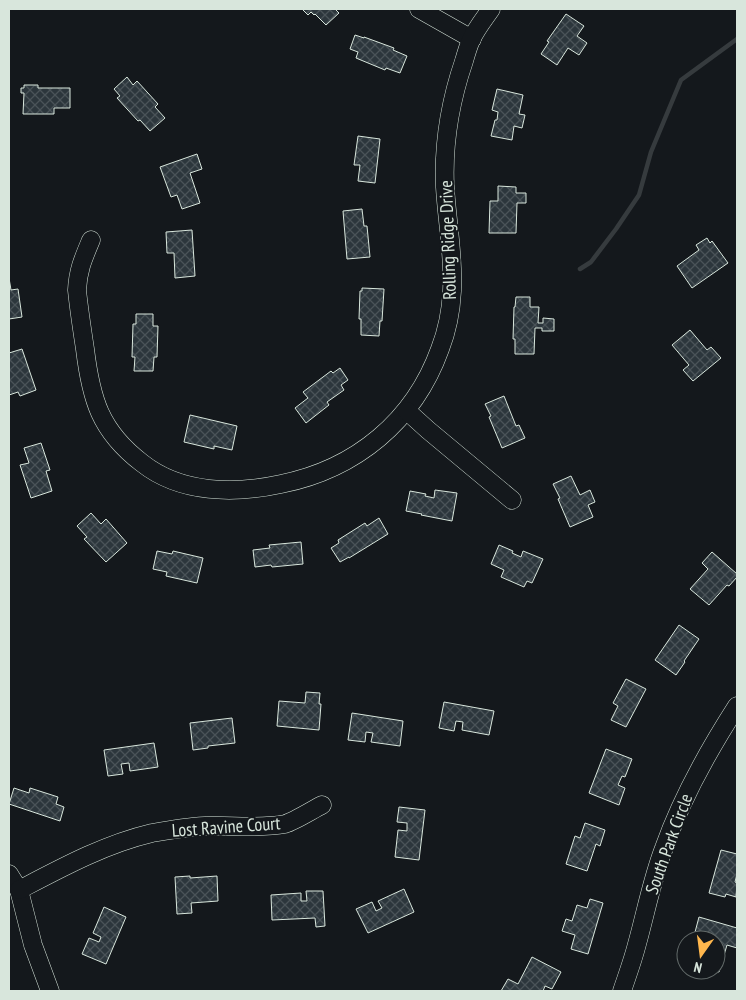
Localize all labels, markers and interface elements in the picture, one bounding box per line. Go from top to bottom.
street label: Rolling Ridge Drive [434,180,461,300]
street label: South Park Circle [640,790,697,897]
street label: Lost Ravine Court [171,811,281,842]
north arrow [676,930,726,980]
text: N [692,958,704,977]

